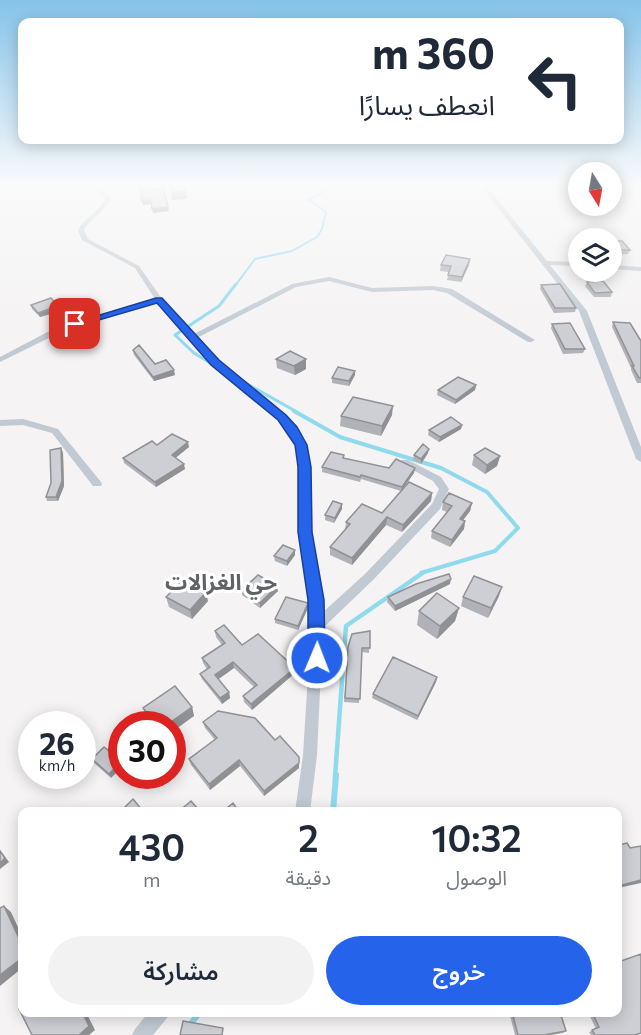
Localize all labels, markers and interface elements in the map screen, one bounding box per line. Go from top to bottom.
text: 360 m [372,26,495,78]
icon: left [516,42,594,120]
text: انعطف يسارًا [359,88,495,121]
north arrow [568,162,622,216]
map controls [568,162,622,282]
button: layers [568,228,622,282]
pin [49,298,100,349]
icon: arrive [58,307,91,340]
district label: حي الغزالات [165,568,277,600]
position arrow [285,626,349,690]
speed limit sign: 30 [108,711,186,789]
text: 26 [39,724,75,761]
text: km/h [39,756,75,774]
text: 2 [298,815,318,859]
text: 10:32 [432,815,522,859]
text: 430 [119,824,185,868]
text: دقيقة [286,865,331,889]
text: الوصول [446,865,507,889]
text: m [143,867,161,891]
button: مشاركة [48,936,314,1005]
button: خروج [326,936,592,1005]

